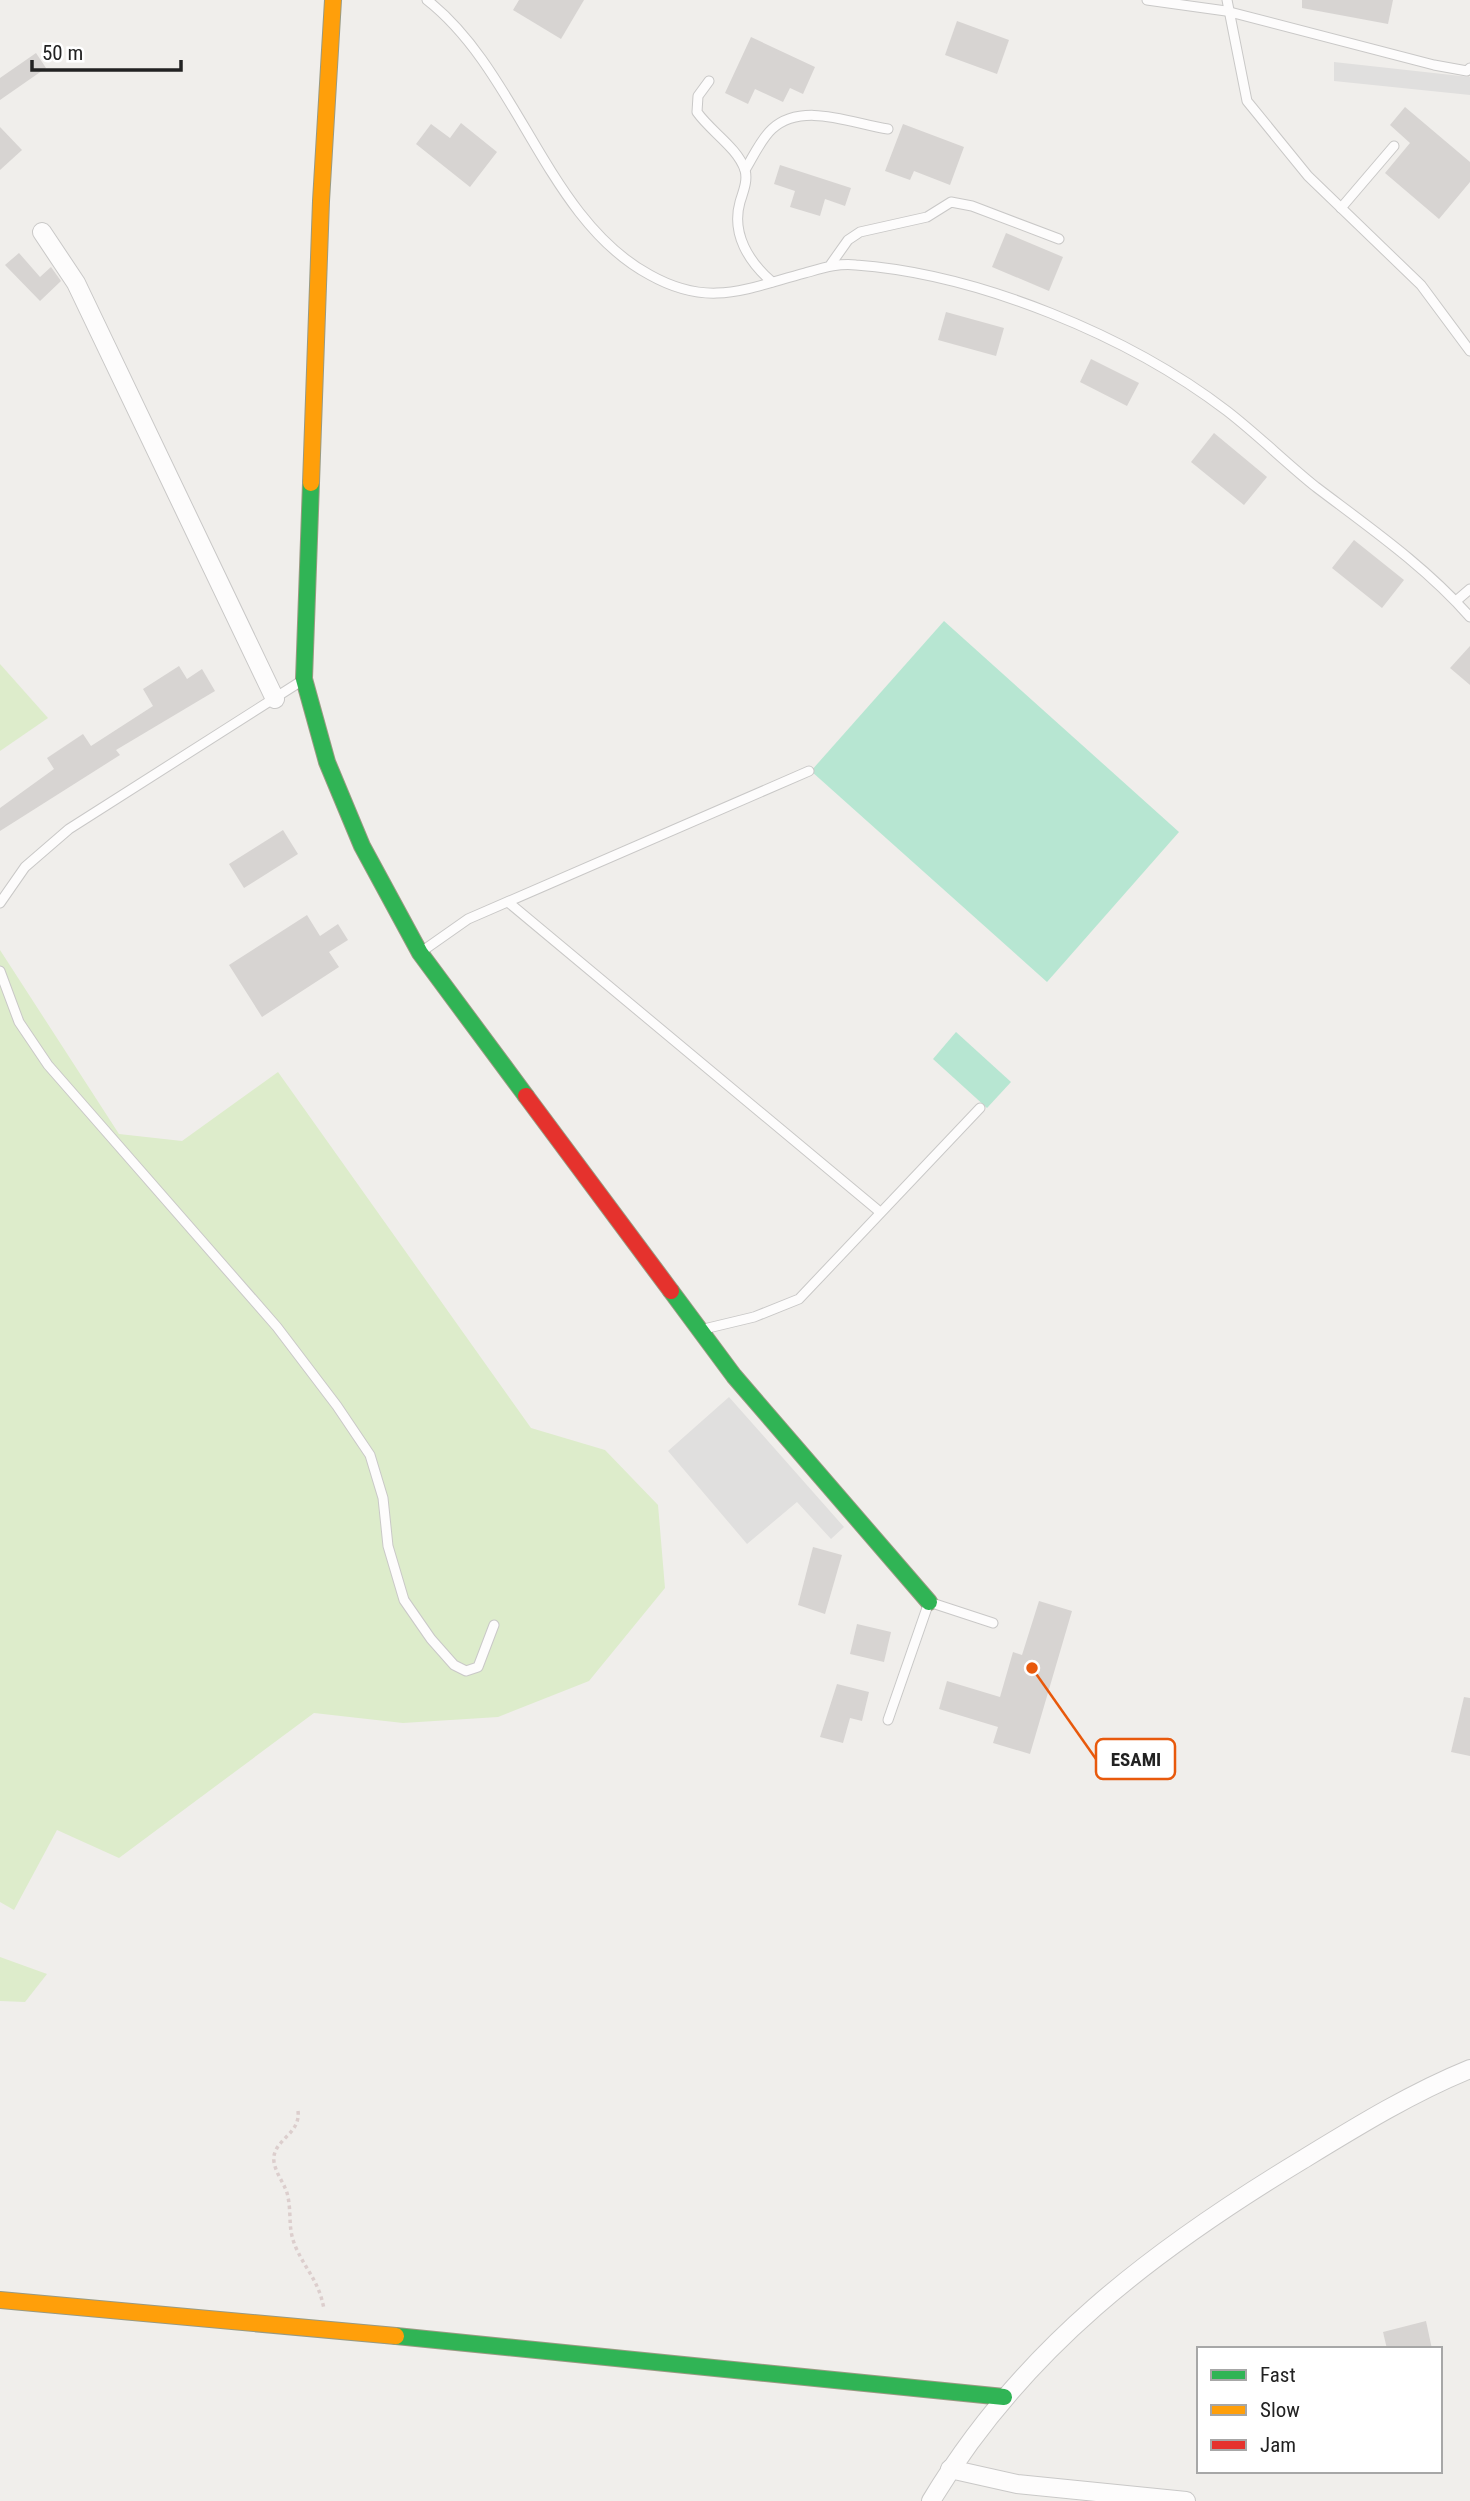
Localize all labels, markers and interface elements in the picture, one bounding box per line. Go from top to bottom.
scale bar [32,28,180,72]
text: 50 m [42,41,83,65]
callout: ESAMI [1096,1739,1175,1779]
text: ESAMI [1111,1748,1161,1771]
legend [1197,2347,1442,2473]
text: Fast [1260,2363,1296,2387]
text: Slow [1260,2398,1300,2422]
text: Jam [1260,2433,1296,2457]

